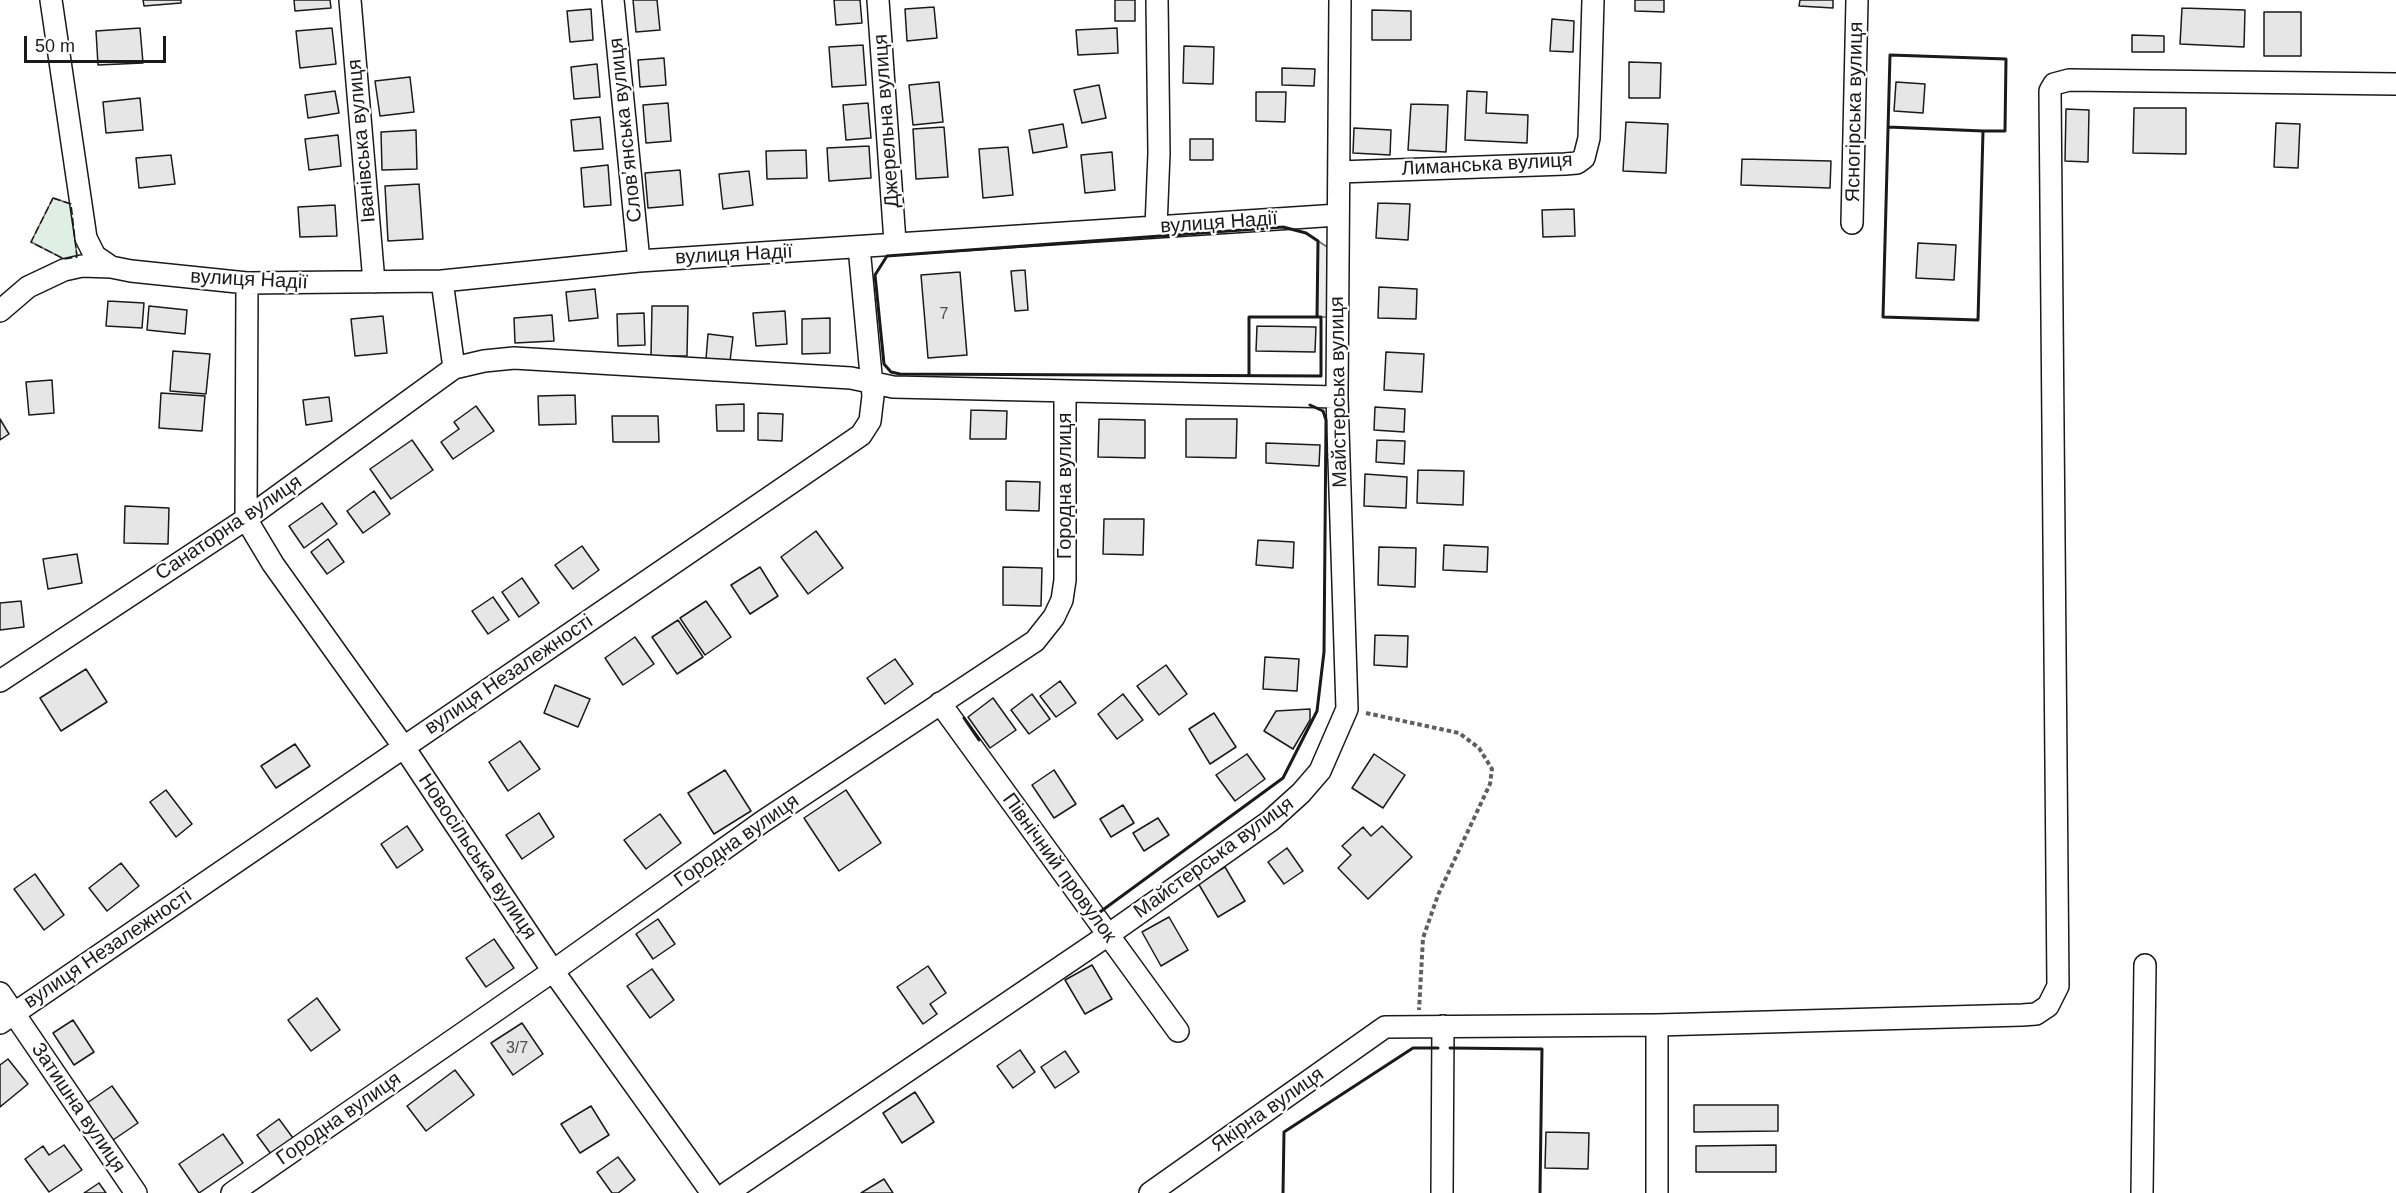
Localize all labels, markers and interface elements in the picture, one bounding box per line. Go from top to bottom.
street label: Ясногірська вулиця [1841,21,1869,203]
scale bar [27,24,170,62]
street label: Джерельна вулиця [869,33,905,209]
text: 50 m [35,36,75,56]
street label: Словʼянська вулиця [604,36,648,224]
street label: Іванівська вулиця [343,58,381,224]
street label: Лиманська вулиця [1401,149,1573,181]
street label: вулиця Надії [1159,207,1279,239]
street label: вулиця Надії [675,240,793,270]
street label: вулиця Надії [190,265,308,295]
street label: Майстерська вулиця [1325,296,1353,488]
house number: 7 [940,305,948,325]
street label: Городна вулиця [1053,413,1077,559]
street label: Санаторна вулиця [151,470,307,586]
street label: вулиця Незалежності [420,610,598,740]
street label: Новосільська вулиця [413,770,541,944]
street label: Городна вулиця [670,789,804,893]
street label: Північний провулок [997,789,1121,947]
street label: Майстерська вулиця [1129,792,1299,924]
street label: вулиця Незалежності [19,884,197,1014]
street label: Затишна вулиця [26,1038,130,1178]
house number: 3/7 [506,1039,528,1059]
street label: Якірна вулиця [1207,1062,1329,1158]
street label: Городна вулиця [272,1067,406,1171]

